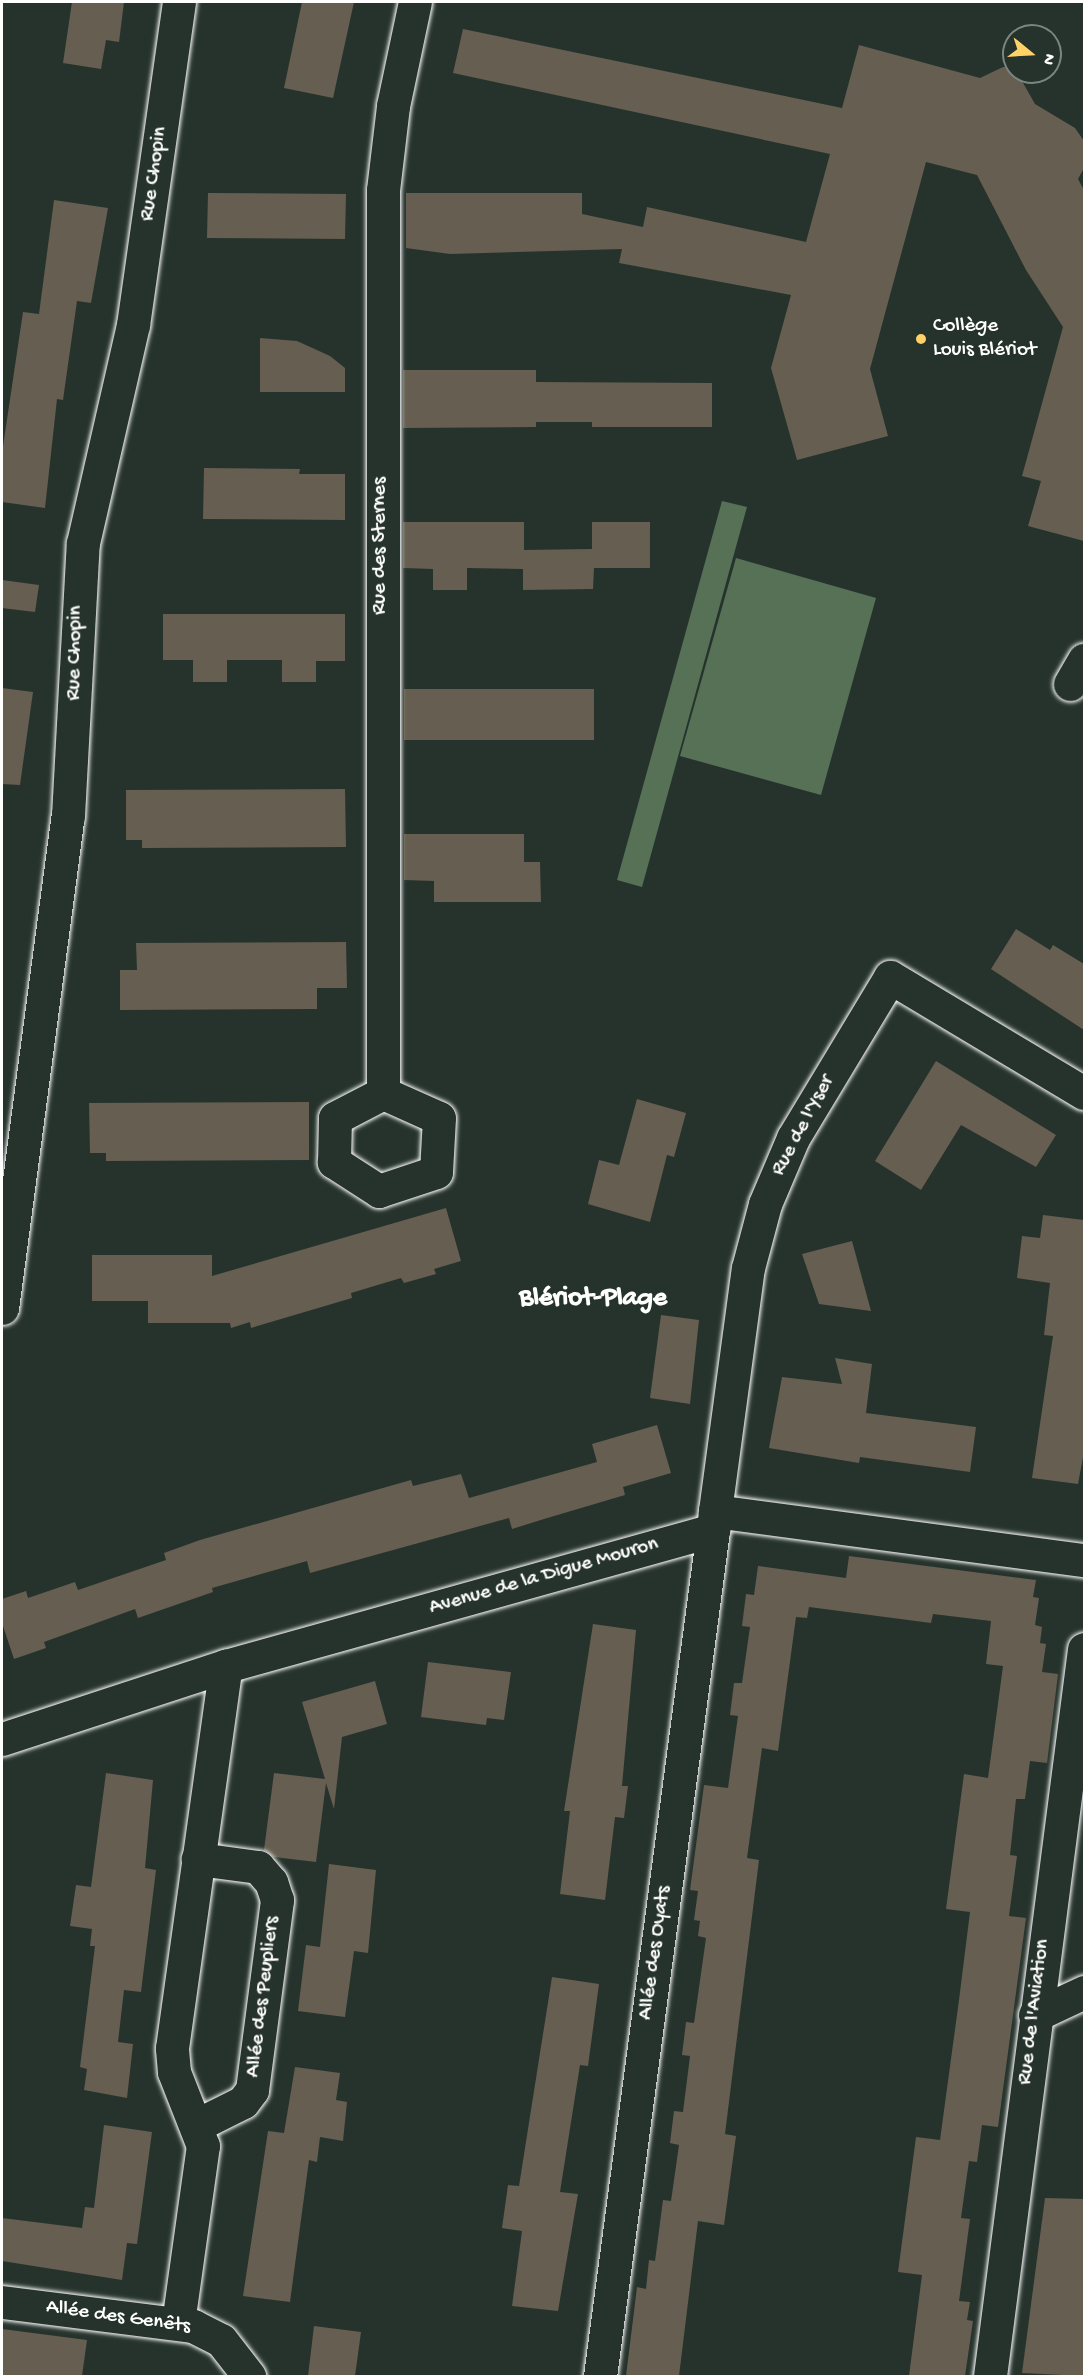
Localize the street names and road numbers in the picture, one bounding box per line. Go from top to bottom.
street label: Rue Chopin [136,125,174,223]
street label: Rue des Sternes [368,477,394,615]
street label: Rue Chopin [63,605,89,701]
street label: Rue de l'Yser [767,1071,841,1181]
street label: Avenue de la Digue Mouron [427,1532,661,1622]
street label: Allée des Oyats [634,1884,678,2022]
street label: Allée des Peupliers [242,1915,286,2079]
street label: Rue de l'Aviation [1014,1938,1056,2086]
street label: Allée des Genêts [44,2295,192,2341]

